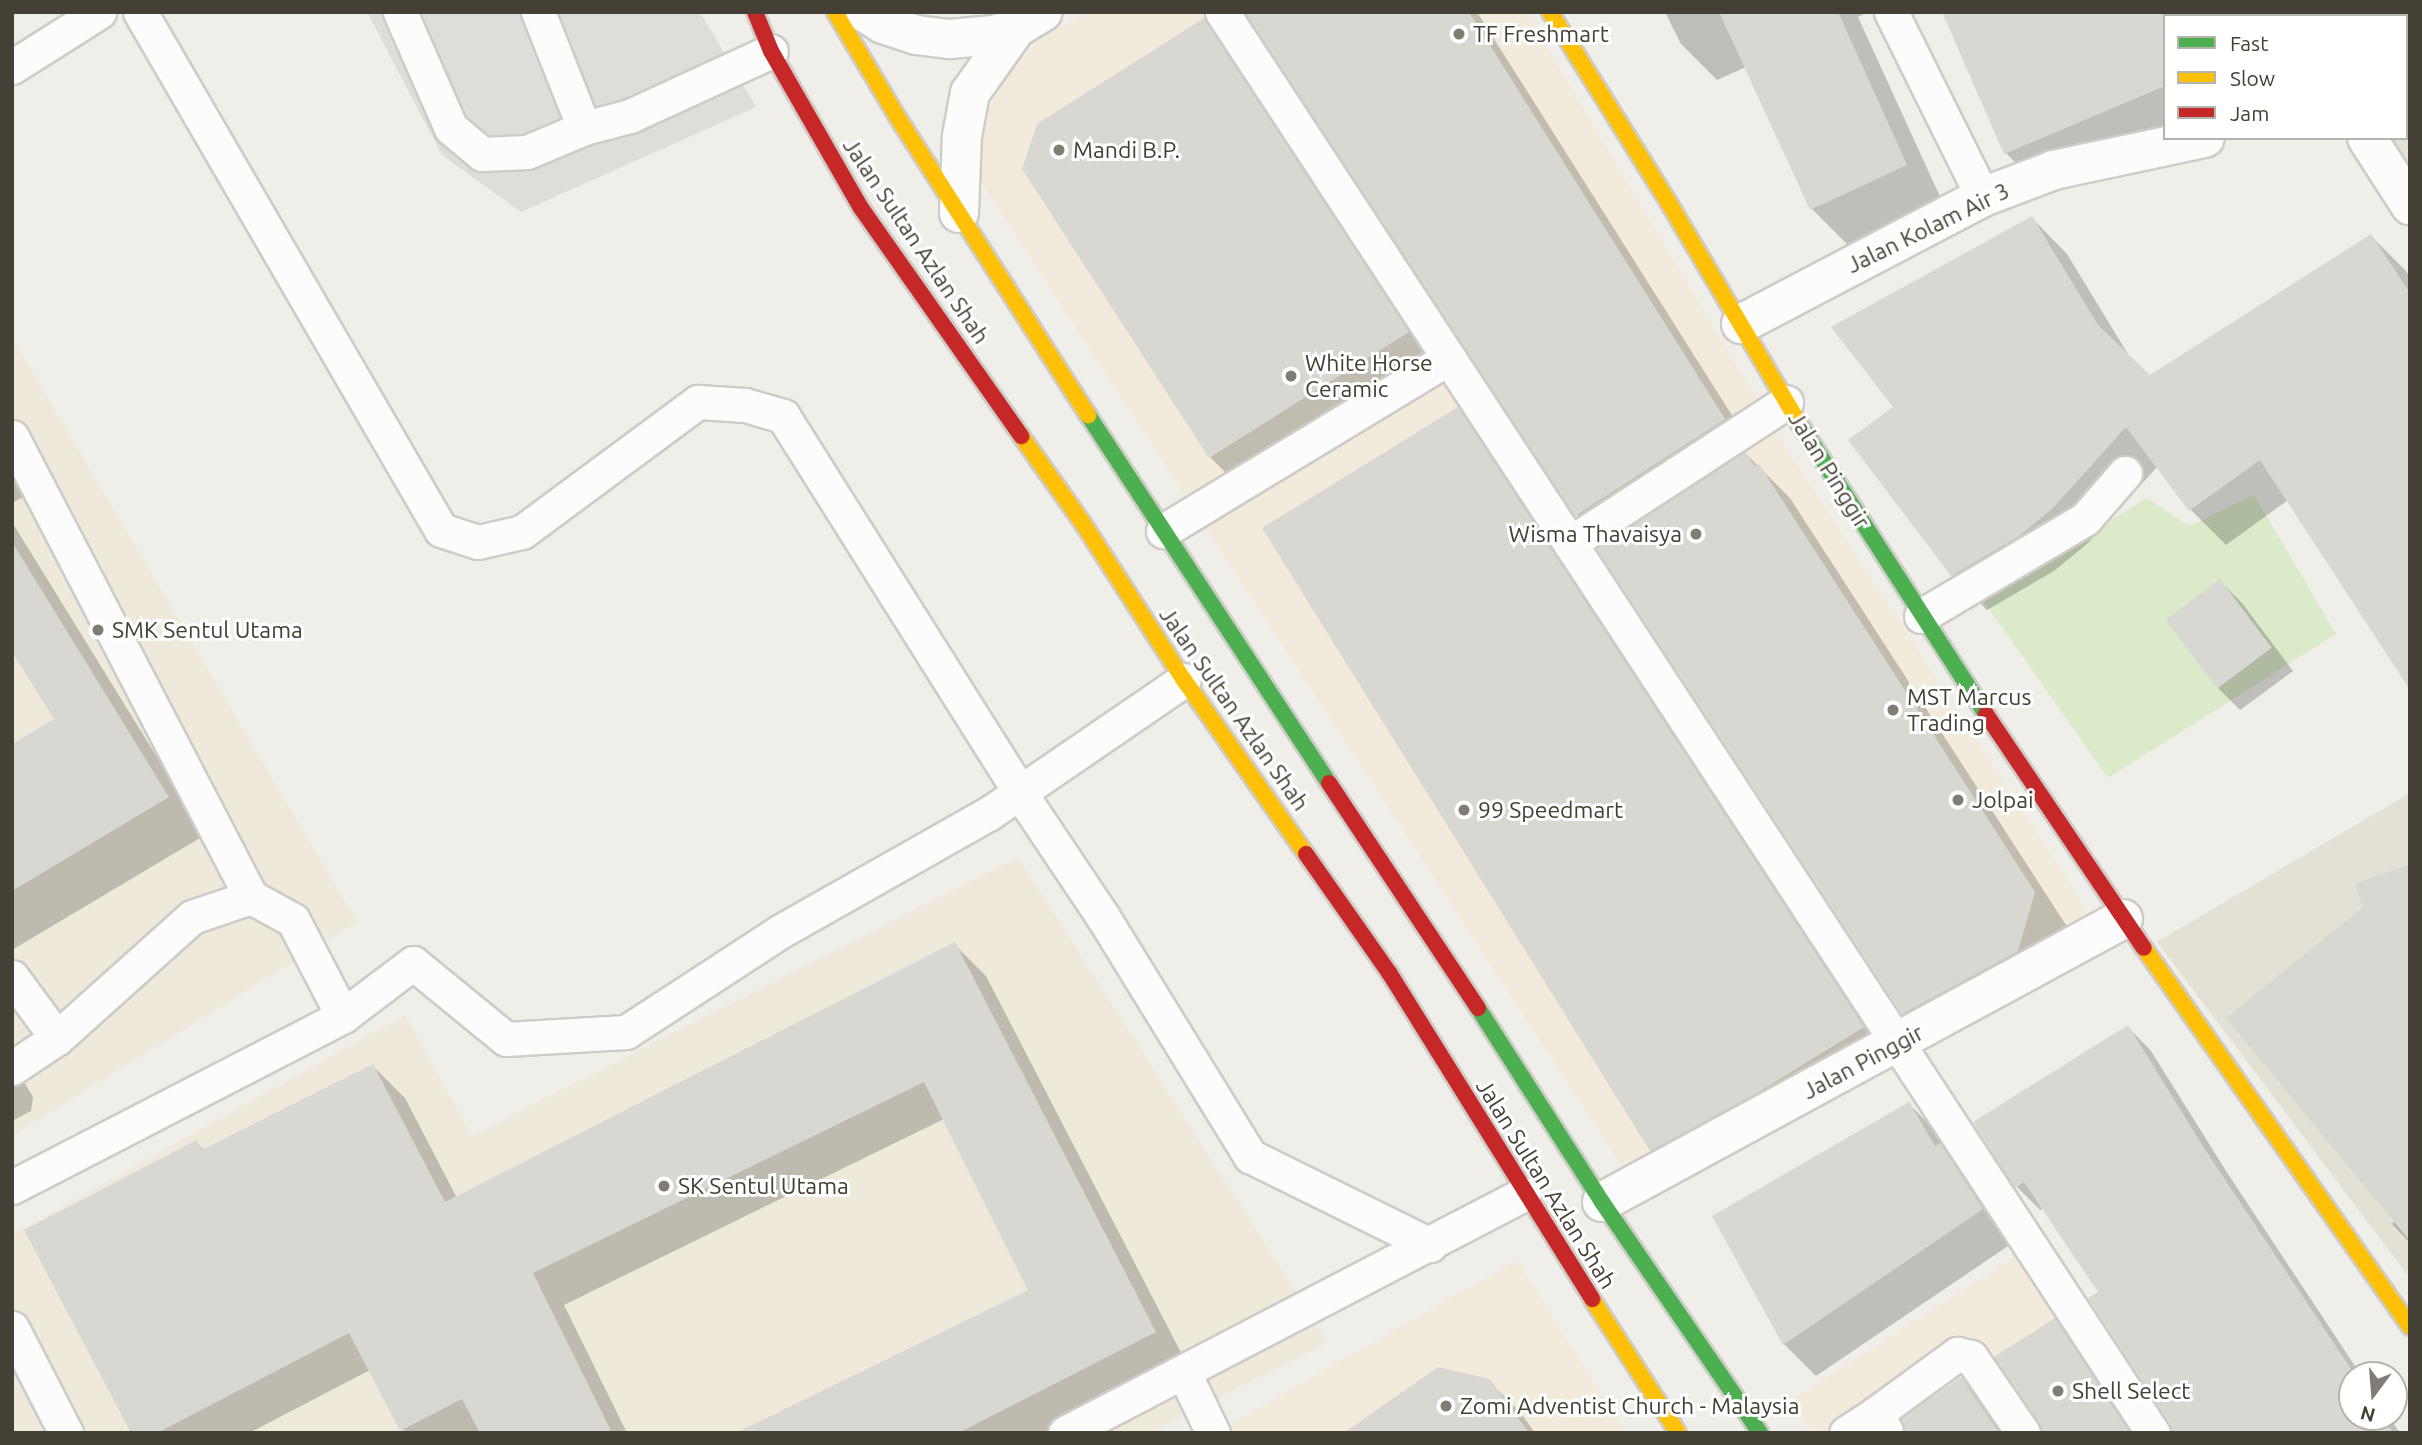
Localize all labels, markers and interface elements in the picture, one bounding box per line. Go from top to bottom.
legend [2163,14,2408,140]
place label: TF Freshmart [1473,20,1609,48]
marker: TF Freshmart [1451,26,1467,42]
text: Fast [2230,31,2268,55]
text: Slow [2230,66,2275,90]
text: Jam [2230,101,2269,125]
street label: Jalan Sultan Azlan Shah [837,133,995,349]
place label: Mandi B.P. [1073,136,1180,164]
marker: Mandi B.P. [1051,142,1067,158]
street label: Jalan Kolam Air 3 [1842,177,2014,279]
place label: White Horse Ceramic [1305,349,1433,403]
marker: White Horse Ceramic [1283,368,1299,384]
street label: Jalan Pinggir [1782,406,1876,534]
place label: Wisma Thavaisya [1509,520,1682,548]
marker: Wisma Thavaisya [1688,526,1704,542]
street label: Jalan Sultan Azlan Shah [1153,602,1315,816]
place label: SMK Sentul Utama [112,616,303,644]
marker: SMK Sentul Utama [90,622,106,638]
place label: MST Marcus Trading [1907,683,2031,737]
marker: MST Marcus Trading [1885,702,1901,718]
place label: Jolpai [1972,786,2034,814]
marker: Jolpai [1950,792,1966,808]
place label: 99 Speedmart [1478,796,1623,824]
marker: 99 Speedmart [1456,802,1472,818]
street label: Jalan Pinggir [1798,1019,1928,1105]
street label: Jalan Sultan Azlan Shah [1470,1074,1622,1294]
place label: SK Sentul Utama [678,1172,849,1200]
marker: SK Sentul Utama [656,1178,672,1194]
north arrow [2338,1361,2408,1431]
place label: Shell Select [2072,1377,2190,1405]
marker: Shell Select [2050,1383,2066,1399]
place label: Zomi Adventist Church - Malaysia [1460,1392,1800,1420]
marker: Zomi Adventist Church - Malaysia [1438,1398,1454,1414]
text: N [2358,1402,2378,1427]

